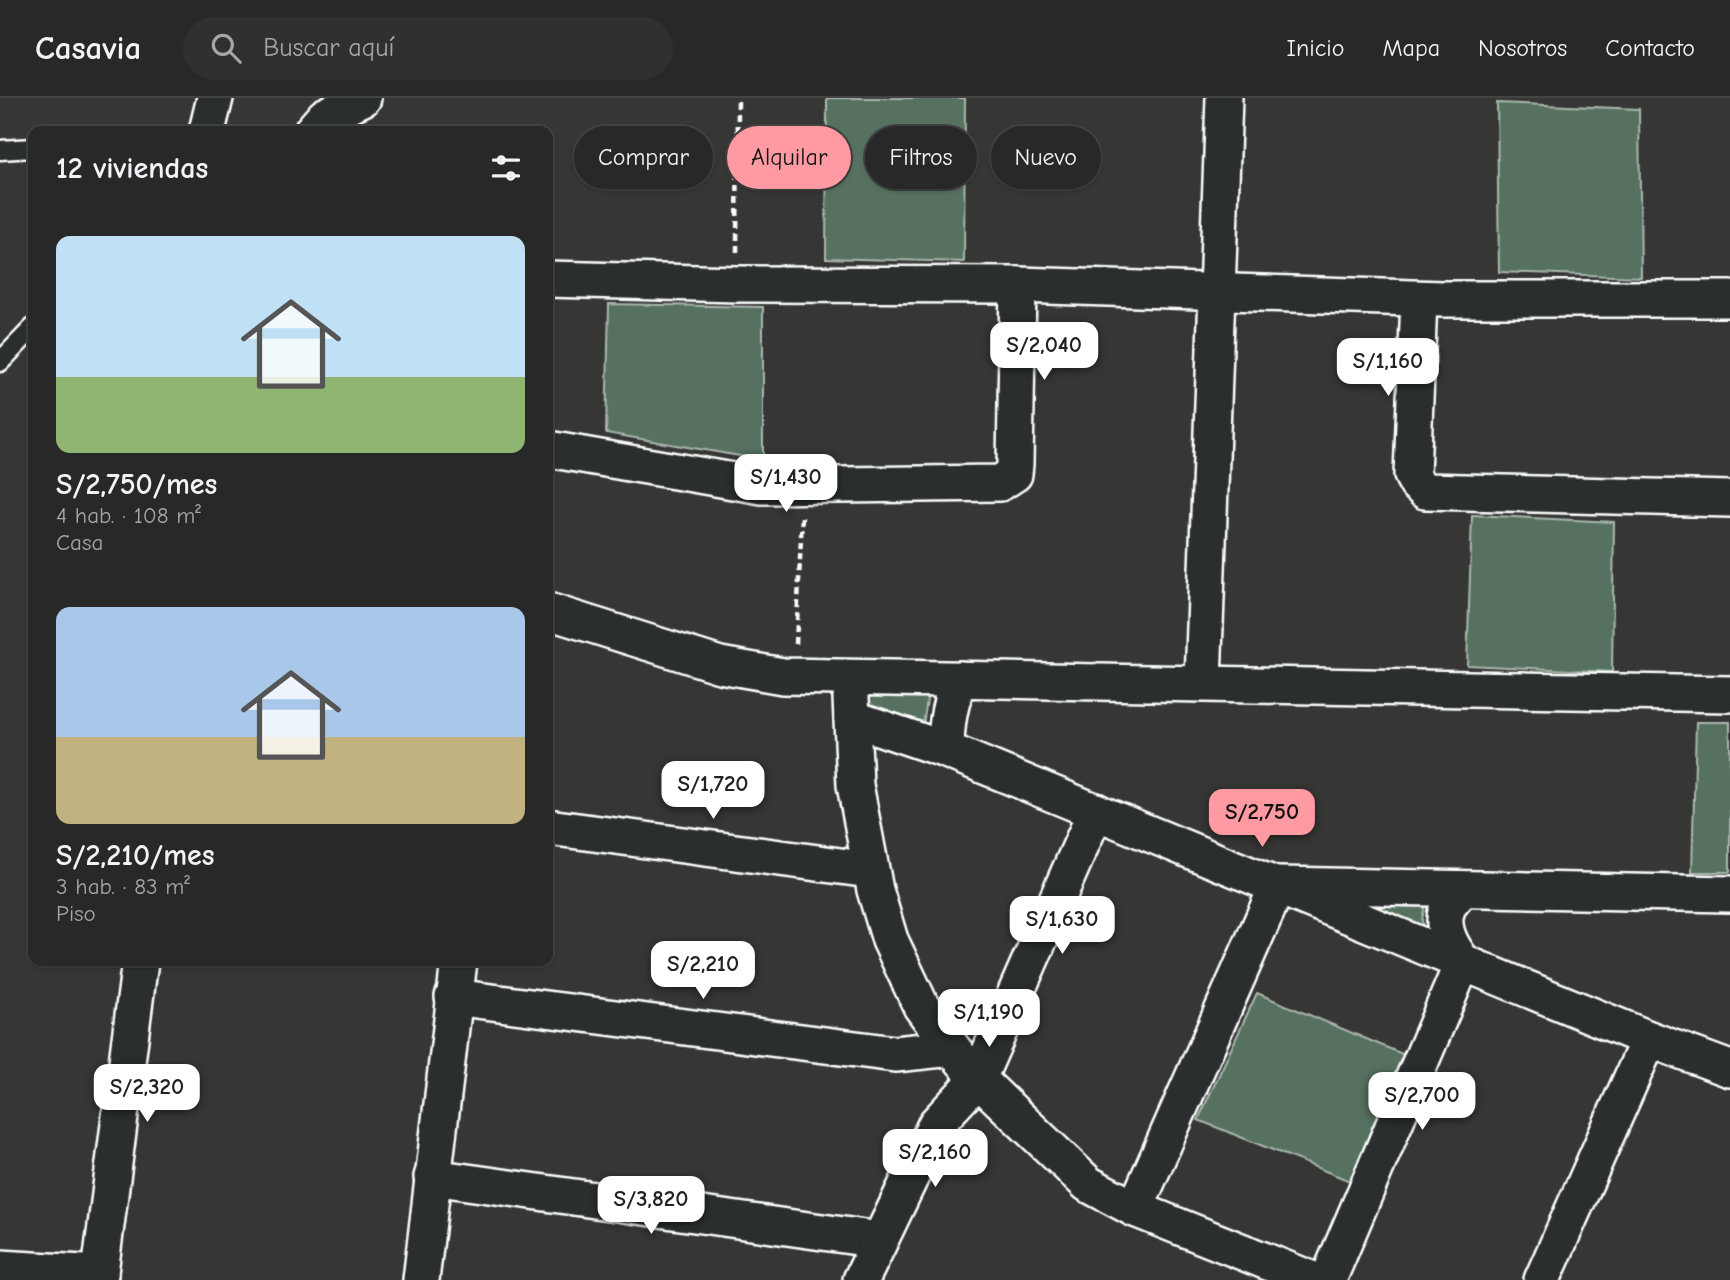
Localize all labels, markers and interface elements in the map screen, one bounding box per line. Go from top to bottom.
search box [183,17,673,80]
text: Casavia [35,29,141,67]
icon: search [207,29,245,67]
text: Buscar aquí [263,33,394,63]
text: Inicio [1287,34,1344,62]
text: Mapa [1382,34,1440,62]
text: Nosotros [1478,34,1567,62]
text: Contacto [1605,34,1695,62]
chip: Comprar [574,126,713,189]
chip: Alquilar [727,126,851,189]
chip: Filtros [865,126,977,189]
chip: Nuevo [991,126,1101,189]
icon: filters [487,149,525,187]
text: 12 viviendas [56,151,208,186]
icon: home [228,281,354,407]
pin: S/2,040 [979,322,1109,382]
text: S/2,040 [1006,331,1082,358]
pin: S/1,160 [1323,338,1453,398]
text: S/1,160 [1353,347,1423,374]
pin: S/1,430 [721,454,851,514]
text: S/1,430 [750,463,822,490]
text: S/2,750/mes [56,467,217,502]
text: 4 hab. · 108 m² [56,502,201,529]
text: Casa [56,529,103,556]
icon: home [228,652,354,778]
pin: S/1,720 [648,762,778,821]
text: S/1,720 [677,770,749,797]
pin: S/2,750 [1197,790,1327,849]
text: S/2,750 [1225,798,1299,825]
text: S/2,210/mes [56,838,215,873]
text: 3 hab. · 83 m² [56,873,190,900]
pin: S/1,630 [997,896,1127,956]
text: Piso [56,900,96,927]
text: S/1,630 [1026,905,1098,932]
pin: S/2,210 [638,942,768,1001]
text: S/2,210 [667,950,739,977]
pin: S/1,190 [924,990,1054,1049]
text: S/1,190 [954,998,1024,1025]
pin: S/2,320 [82,1065,212,1124]
pin: S/2,700 [1357,1072,1487,1132]
text: S/2,320 [110,1073,184,1100]
text: S/2,700 [1384,1081,1460,1108]
pin: S/2,160 [870,1130,1000,1189]
text: S/2,160 [899,1138,971,1165]
pin: S/3,820 [586,1176,716,1236]
text: S/3,820 [614,1185,688,1212]

